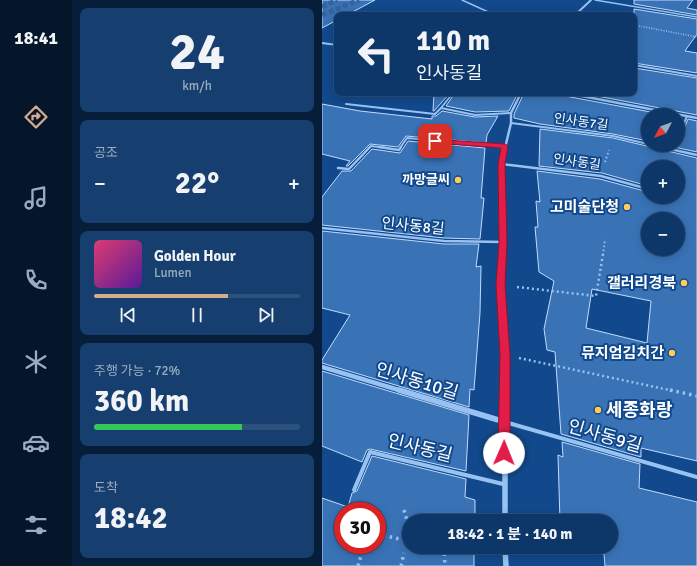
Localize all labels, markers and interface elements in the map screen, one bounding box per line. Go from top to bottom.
text: 24 [169,20,225,84]
text: 110 m [416,24,490,58]
text: 18:41 [14,27,58,49]
icon: left [350,28,402,80]
text: 인사동길 [416,62,482,84]
text: km/h [182,78,212,94]
icon: directions [22,103,50,131]
north arrow [641,108,685,152]
map controls [641,108,685,256]
street label: 인사동7길 [553,110,609,134]
pin [418,124,452,158]
icon: arrive [424,130,446,152]
text: 공조 [94,145,118,161]
street label: 인사동길 [552,151,602,173]
button: + [641,160,685,204]
text: 22° [175,165,219,202]
text: − [94,170,106,197]
text: + [288,170,300,197]
place label: 까망글씨 [402,172,450,188]
marker: 까망글씨 [453,175,463,185]
icon: music [22,184,50,212]
place label: 고미술단청 [550,198,619,216]
marker: 고미술단청 [622,202,632,212]
button: − [641,212,685,256]
street label: 인사동8길 [381,214,445,238]
text: Golden Hour [154,247,236,265]
text: Lumen [154,265,192,281]
icon: phone [22,266,50,294]
place label: 갤러리경북 [607,274,676,292]
marker: 갤러리경북 [679,278,689,288]
icon: previous [117,304,139,326]
icon: pause [186,304,208,326]
icon: next [255,304,277,326]
place label: 뮤지엄김치간 [581,344,664,362]
icon: climate [22,348,50,376]
marker: 뮤지엄김치간 [667,348,677,358]
street label: 인사동10길 [373,358,461,404]
text: 주행 가능 · 72% [94,363,180,379]
text: 360 km [94,383,189,420]
place label: 세종화랑 [606,399,673,421]
marker: 세종화랑 [593,405,603,415]
street label: 인사동9길 [565,415,645,457]
icon: car [22,429,50,457]
street label: 인사동길 [385,429,455,467]
position arrow [483,432,525,474]
text: 도착 [94,480,118,496]
text: 18:42 [94,500,168,537]
speed limit sign: 30 [334,502,386,554]
icon: filters [22,511,50,539]
text: 18:42 · 1 분 · 140 m [448,525,572,543]

